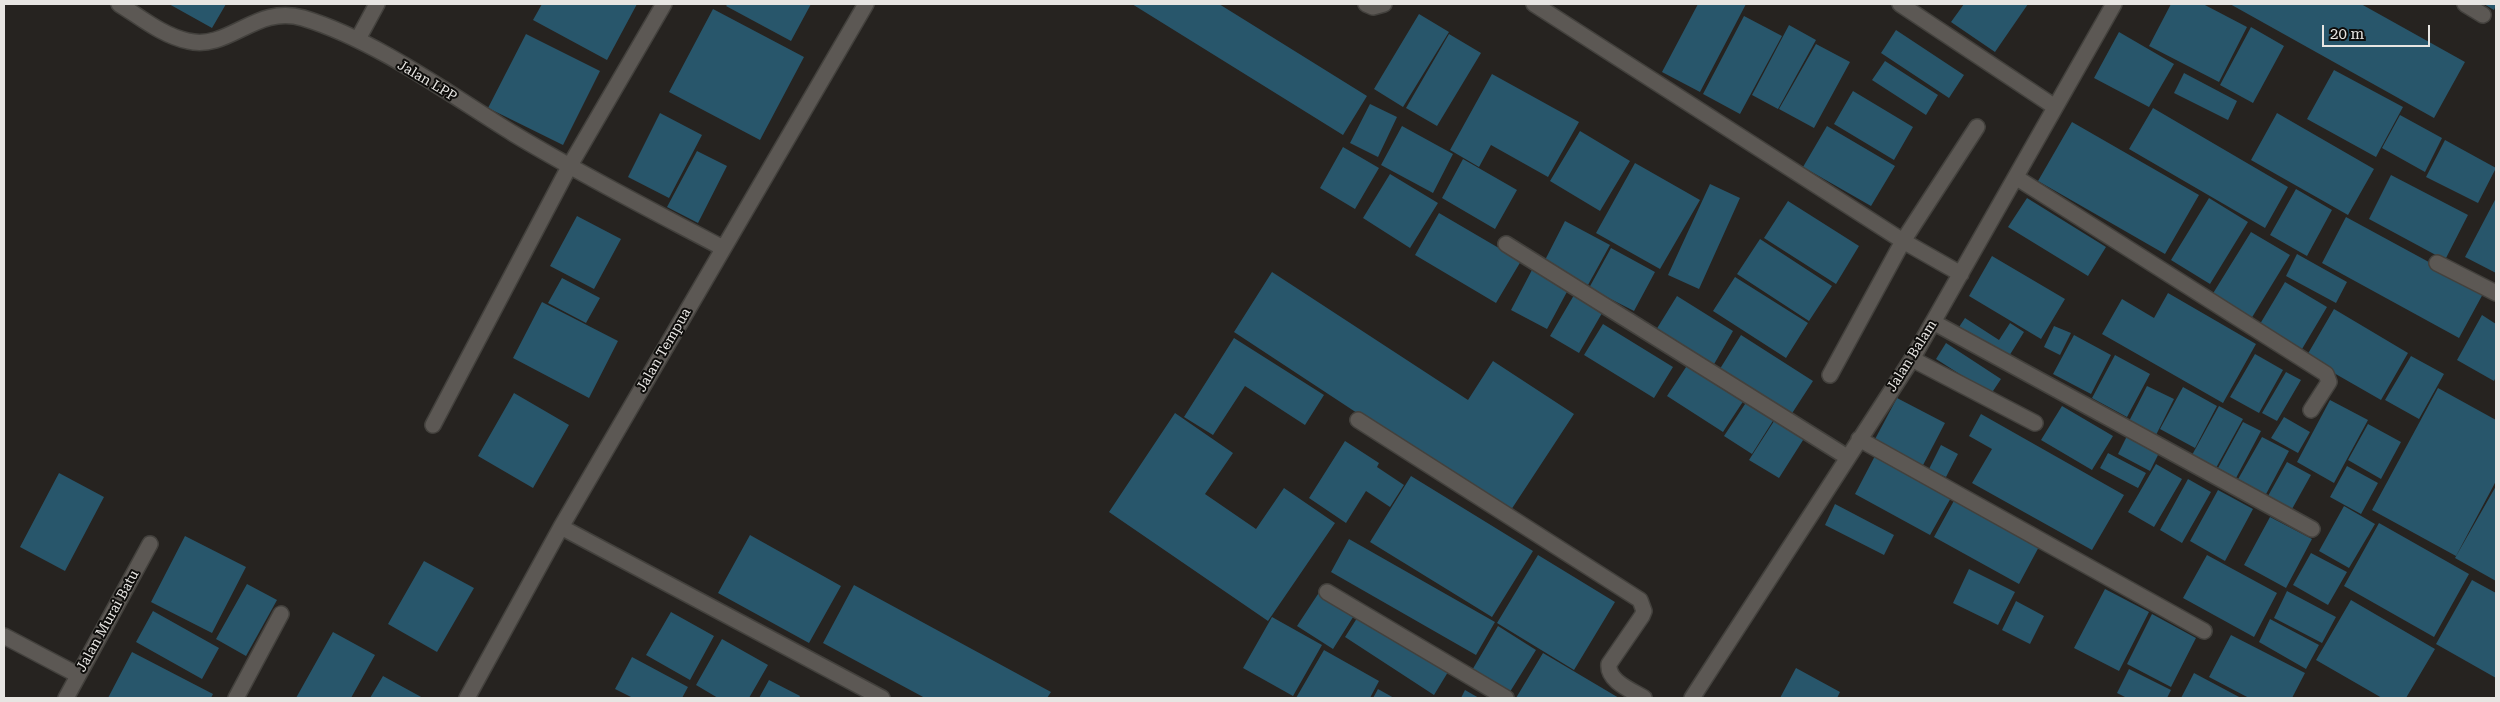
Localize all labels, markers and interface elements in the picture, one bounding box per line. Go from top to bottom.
scale bar [2325,15,2432,47]
text: 20 m [2330,25,2364,43]
street label: Jalan LPP [394,57,460,105]
street label: Jalan Tempua [633,305,695,395]
street label: Jalan Balam [1883,317,1941,395]
street label: Jalan Murai Batu [73,567,143,675]

